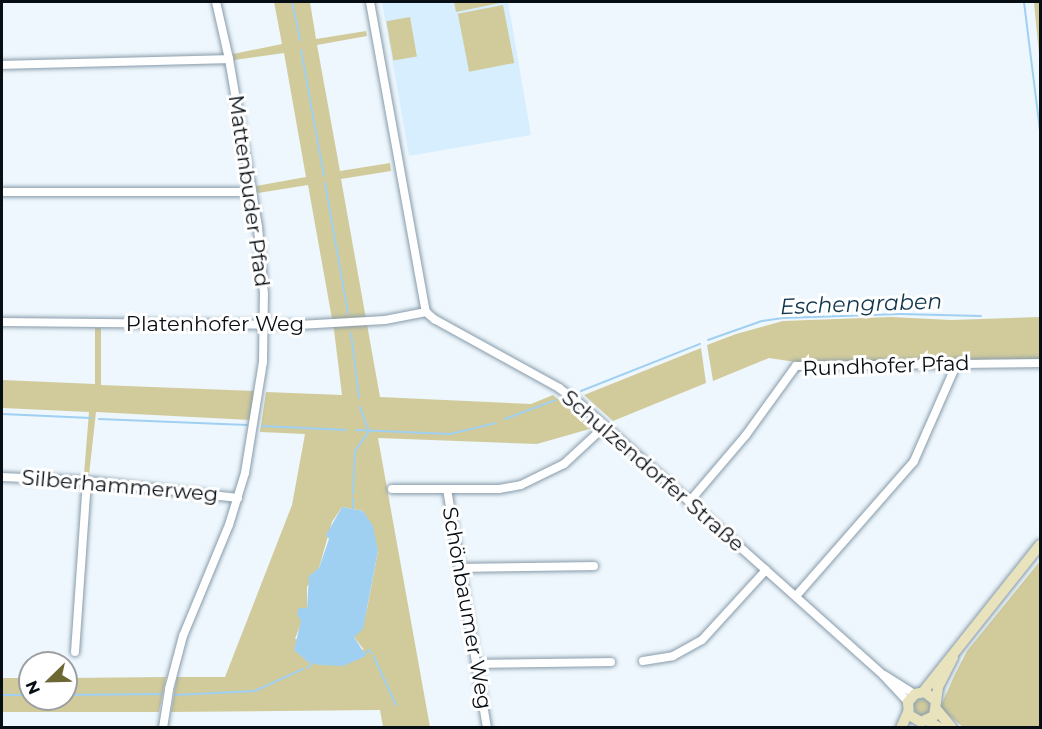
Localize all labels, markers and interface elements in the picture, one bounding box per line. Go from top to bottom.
street label: Mattenbuder Pfad [223,93,275,289]
water label: Eschengraben [780,288,942,320]
street label: Platenhofer Weg [126,311,304,337]
street label: Rundhofer Pfad [802,350,970,382]
street label: Schulzendorfer Straße [557,385,749,557]
street label: Silberhammerweg [21,465,219,507]
street label: Schönbaumer Weg [437,505,497,711]
north arrow [18,651,78,711]
text: N [22,678,44,697]

